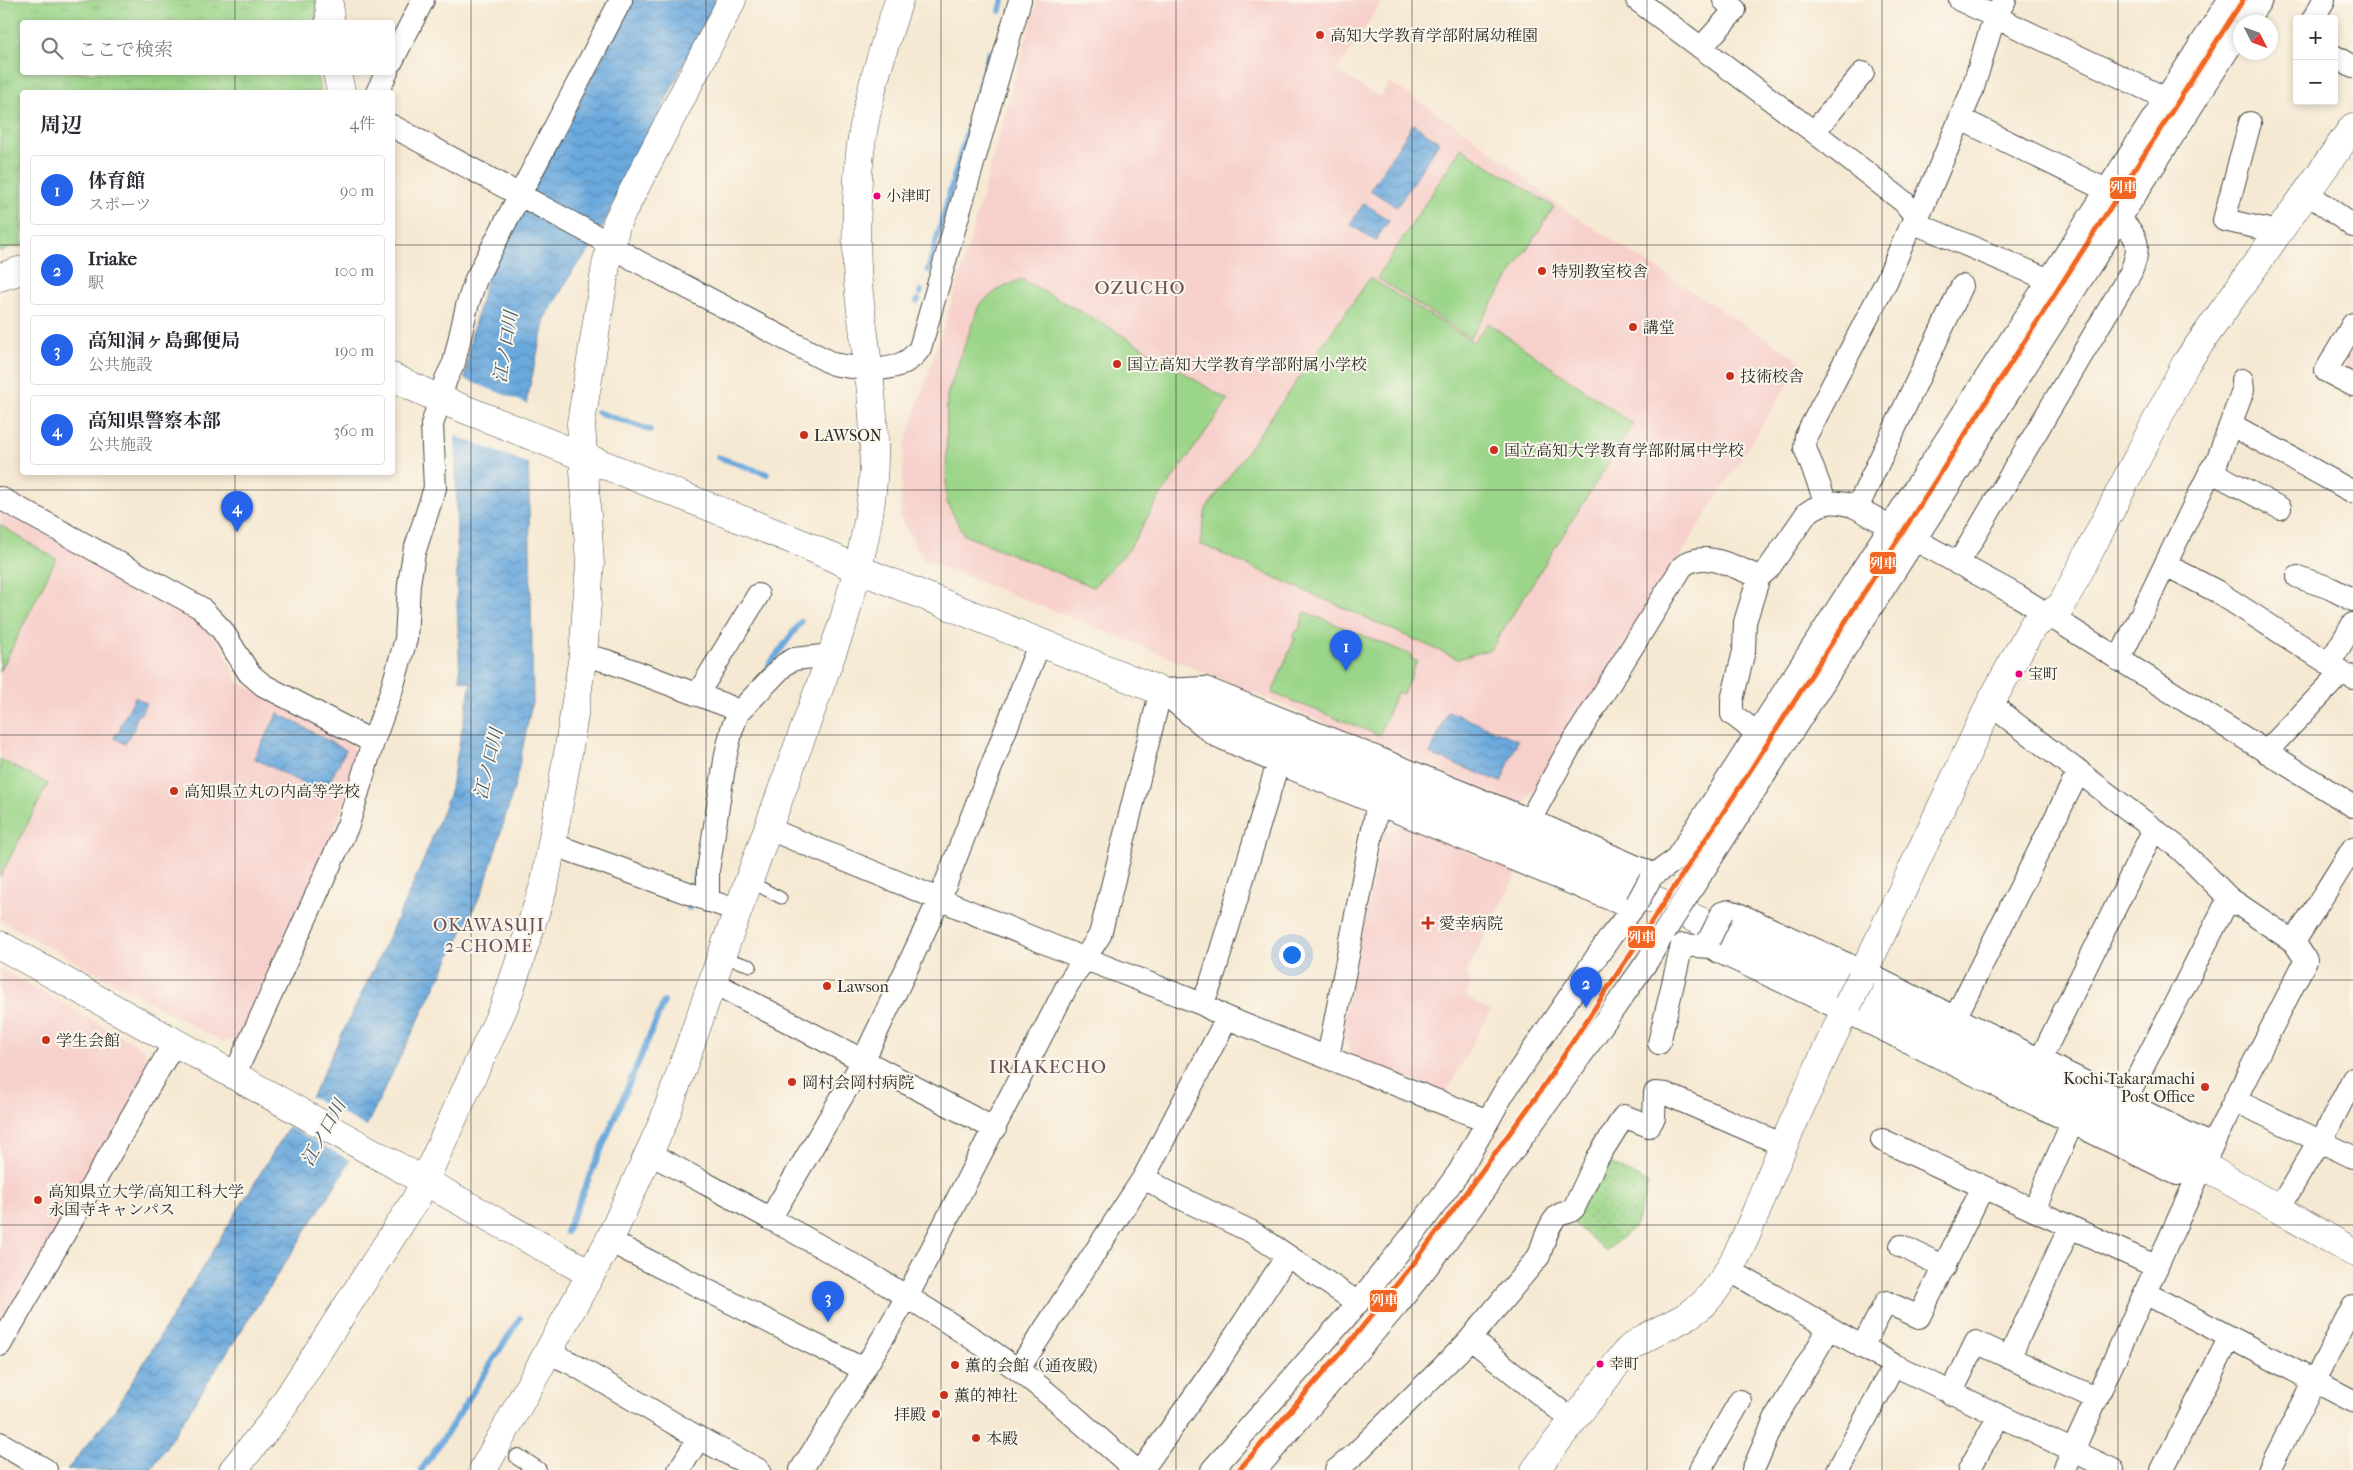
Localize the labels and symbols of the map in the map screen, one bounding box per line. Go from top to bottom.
north arrow [2233,15,2278,60]
place label: 高知大学教育学部附属幼稚園 [1330,26,1538,45]
marker: 高知大学教育学部附属幼稚園 [1314,29,1326,41]
line badge: 列車 [2109,176,2137,200]
text: 列車 [2109,179,2137,196]
place label: 小津町 [886,187,931,205]
marker: 小津町 [872,191,882,201]
place label: 特別教室校舎 [1552,262,1648,281]
marker: 特別教室校舎 [1536,265,1548,277]
district label: OZUCHO [1094,277,1186,299]
water label: 江ノ口川 [490,308,522,384]
place label: 講堂 [1643,318,1675,337]
marker: 講堂 [1627,321,1639,333]
place label: 国立高知大学教育学部附属小学校 [1127,355,1367,374]
marker: 国立高知大学教育学部附属小学校 [1111,358,1123,370]
place label: 技術校舎 [1740,367,1804,386]
marker: 技術校舎 [1724,370,1736,382]
place label: LAWSON [814,426,882,445]
marker: LAWSON [798,429,810,441]
place label: 国立高知大学教育学部附属中学校 [1504,441,1744,460]
marker: 国立高知大学教育学部附属中学校 [1488,444,1500,456]
pin: 4 [221,491,253,532]
line badge: 列車 [1869,551,1897,575]
text: 列車 [1869,555,1897,572]
pin: 1 [1330,630,1362,671]
place label: 宝町 [2028,665,2058,683]
marker: 宝町 [2014,669,2024,679]
water label: 江ノ口川 [471,725,508,801]
place label: 高知県立丸の内高等学校 [184,782,360,801]
marker: 高知県立丸の内高等学校 [168,785,180,797]
place label: 愛幸病院 [1439,914,1503,933]
district label: OKAWASUJI 2-CHOME [433,915,545,957]
marker: 愛幸病院 [1421,916,1435,930]
line badge: 列車 [1627,925,1656,949]
text: 列車 [1627,929,1655,946]
your location [1279,942,1305,968]
pin: 2 [1570,967,1602,1008]
place label: Lawson [837,977,890,996]
marker: Lawson [821,980,833,992]
place label: 学生会館 [56,1031,120,1050]
marker: 学生会館 [40,1034,52,1046]
district label: IRIAKECHO [989,1056,1107,1078]
place label: Kochi Takaramachi Post Office [2063,1069,2195,1106]
place label: 岡村会岡村病院 [802,1073,914,1092]
marker: 岡村会岡村病院 [786,1076,798,1088]
marker: Kochi Takaramachi Post Office [2199,1081,2211,1093]
water label: 江ノ口川 [297,1095,352,1170]
place label: 高知県立大学/高知工科大学 永国寺キャンパス [48,1182,244,1219]
marker: 高知県立大学/高知工科大学 永国寺キャンパス [32,1194,44,1206]
pin: 3 [812,1281,844,1322]
line badge: 列車 [1369,1289,1398,1313]
text: 列車 [1370,1292,1398,1309]
place label: 幸町 [1609,1355,1639,1373]
place label: 薫的会館（通夜殿) [965,1356,1097,1375]
marker: 薫的会館（通夜殿) [949,1359,961,1371]
marker: 幸町 [1595,1359,1605,1369]
place label: 薫的神社 [954,1386,1018,1405]
marker: 薫的神社 [938,1389,950,1401]
place label: 拝殿 [894,1405,926,1424]
marker: 拝殿 [930,1408,942,1420]
place label: 本殿 [986,1429,1018,1448]
marker: 本殿 [970,1432,982,1444]

